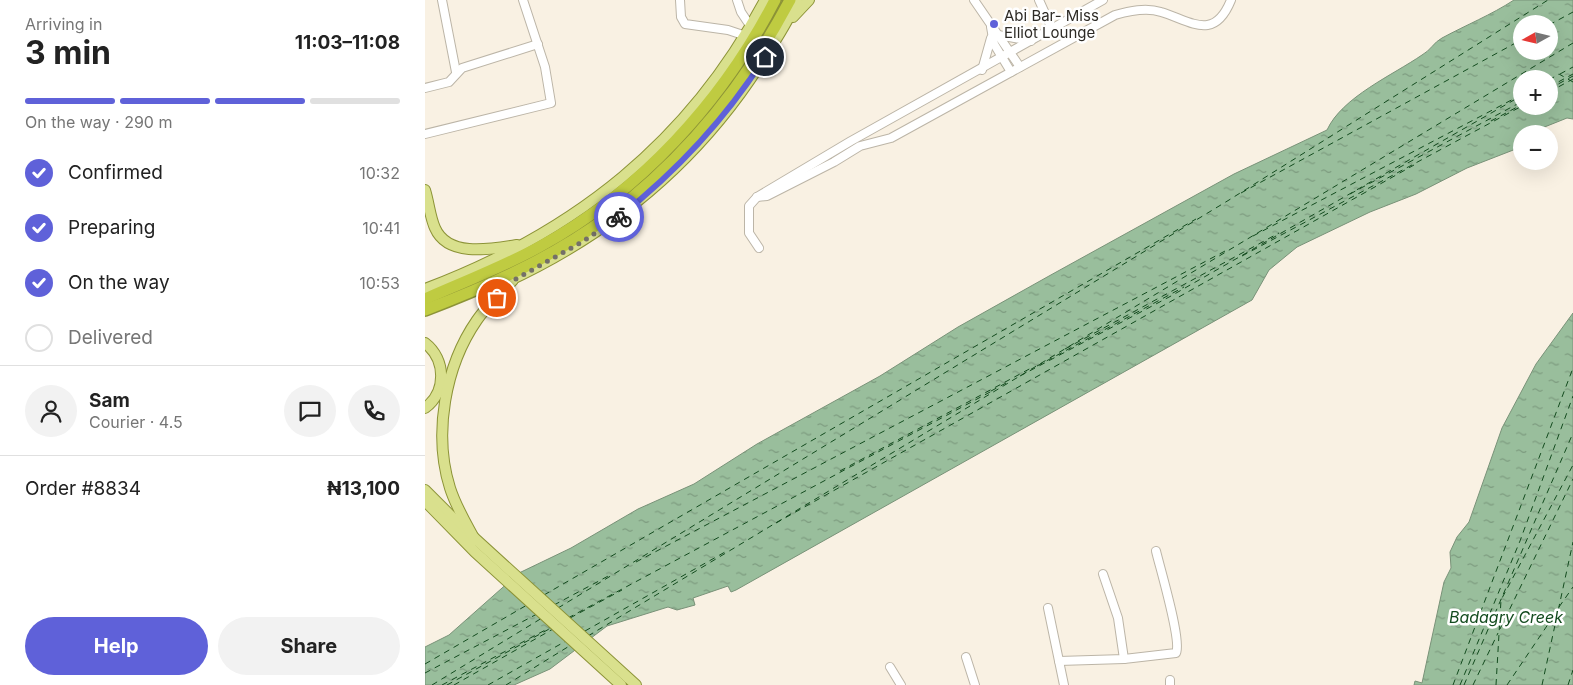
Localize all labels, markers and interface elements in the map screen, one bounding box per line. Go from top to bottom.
place label: Abi Bar- Miss Elliot Lounge [1004,6,1099,42]
text: Arriving in [25,14,102,34]
north arrow [1513,15,1557,60]
map controls [1513,15,1558,170]
marker: Abi Bar- Miss Elliot Lounge [988,18,1000,30]
text: 11:03–11:08 [295,31,400,54]
text: 3 min [25,33,111,72]
pin [744,36,786,78]
icon: home [751,43,779,71]
button: + [1513,70,1558,115]
text: On the way · 290 m [25,112,172,132]
button: − [1513,125,1558,170]
icon: check [25,159,53,187]
text: Confirmed [68,161,163,184]
text: 10:32 [359,163,400,183]
courier [594,192,644,242]
icon: bike [605,203,633,231]
icon: check [25,214,53,242]
text: Preparing [68,216,155,239]
text: 10:41 [362,218,400,238]
icon: check [25,269,53,297]
text: On the way [68,271,170,294]
text: 10:53 [359,273,400,293]
pin [476,277,518,319]
icon: bag [483,284,511,312]
text: Delivered [68,326,153,349]
button: person [25,385,77,437]
button: chat [284,385,336,437]
button: phone [348,385,400,437]
text: Sam [89,389,130,412]
text: Courier · 4.5 [89,412,183,432]
text: Order #8834 [25,477,141,500]
text: ₦13,100 [327,477,400,500]
water label: Badagry Creek [1449,607,1563,627]
button: Help [25,617,208,675]
button: Share [218,617,400,675]

